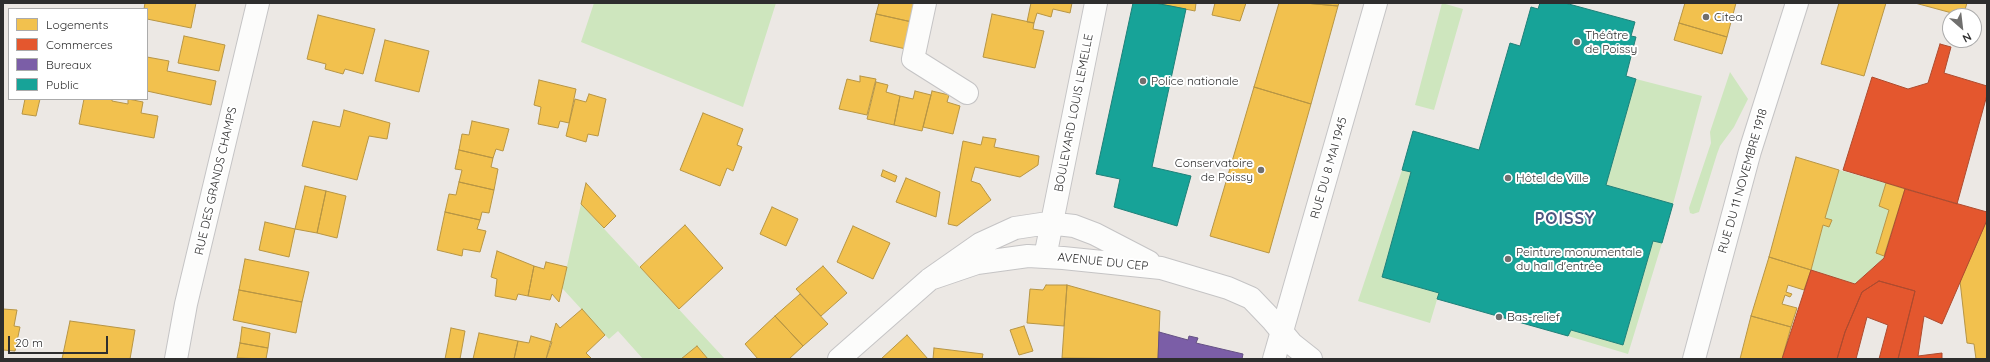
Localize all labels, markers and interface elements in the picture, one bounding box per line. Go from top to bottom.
legend [8,8,148,100]
north arrow [1942,8,1982,48]
place label: Citea [1714,10,1743,24]
marker: Citea [1701,12,1711,22]
text: Logements [46,17,108,32]
place label: Théâtre de Poissy [1585,28,1637,56]
text: N [1960,30,1974,46]
street label: BOULEVARD LOUIS LEMELLE [1052,33,1096,193]
text: Commerces [46,37,113,52]
marker: Théâtre de Poissy [1572,37,1582,47]
text: Bureaux [46,57,92,72]
place label: Police nationale [1151,74,1239,88]
marker: Police nationale [1138,76,1148,86]
text: Public [46,77,79,92]
street label: RUE DES GRANDS CHAMPS [192,105,240,257]
street label: RUE DU 11 NOVEMBRE 1918 [1715,107,1771,255]
street label: RUE DU 8 MAI 1945 [1308,116,1350,220]
place label: Conservatoire de Poissy [1175,156,1253,184]
marker: Conservatoire de Poissy [1256,165,1266,175]
place label: Hôtel de Ville [1516,171,1589,185]
marker: Hôtel de Ville [1503,173,1513,183]
district label: POISSY [1535,209,1595,229]
place label: Peinture monumentale du hall d'entrée [1516,245,1642,273]
street label: AVENUE DU CEP [1057,250,1149,274]
marker: Peinture monumentale du hall d'entrée [1503,254,1513,264]
place label: Bas-relief [1507,310,1560,324]
marker: Bas-relief [1494,312,1504,322]
scale bar [10,328,110,354]
text: 20 m [15,335,43,350]

